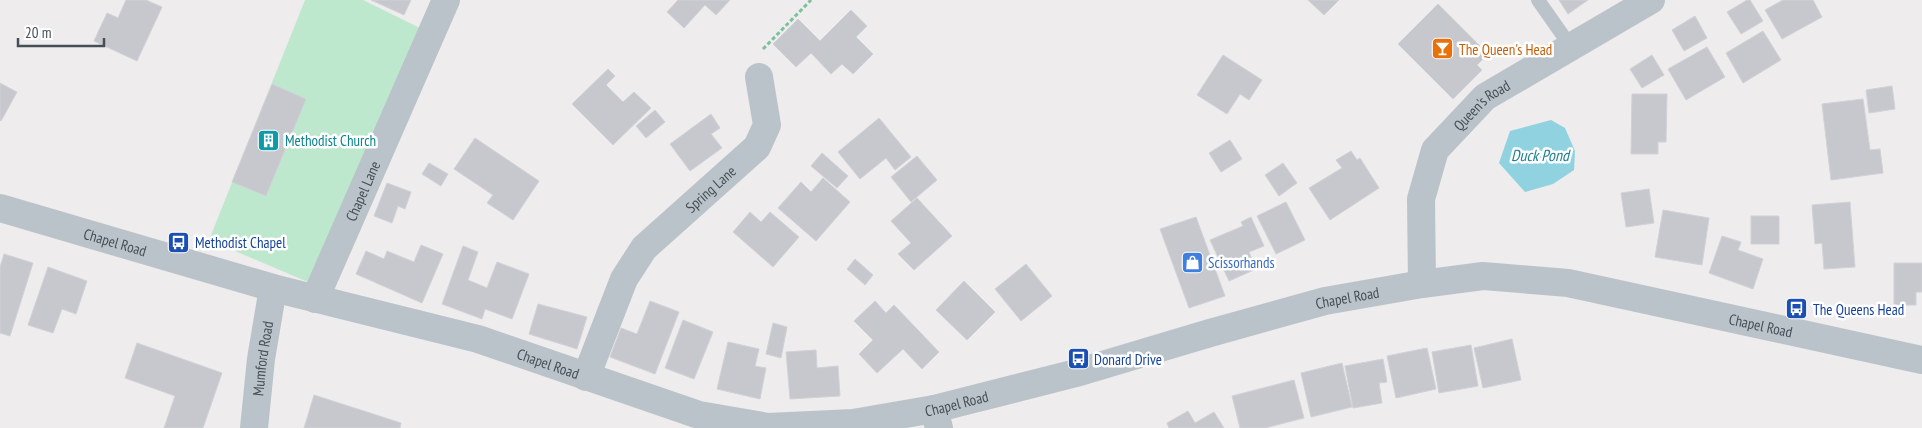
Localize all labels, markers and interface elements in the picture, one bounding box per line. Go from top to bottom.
scale bar [18,15,104,47]
text: 20 m [25,23,51,42]
bar icon: The Queen's Head [1431,37,1455,61]
place label: The Queen's Head [1459,40,1552,59]
street label: Queen's Road [1449,75,1513,134]
building icon: Methodist Church [257,128,281,152]
place label: Methodist Church [285,131,376,150]
water label: Duck Pond [1511,145,1571,165]
street label: Chapel Lane [341,158,384,224]
street label: Spring Lane [681,161,740,216]
street label: Chapel Road [82,224,149,260]
bus stop icon: Methodist Chapel [167,230,191,254]
place label: Methodist Chapel [195,233,286,252]
shop icon: Scissorhands [1180,250,1204,274]
place label: Scissorhands [1208,253,1275,272]
street label: Chapel Road [1313,282,1381,313]
bus stop icon: The Queens Head [1785,297,1809,321]
place label: The Queens Head [1813,300,1904,319]
street label: Chapel Road [1727,309,1794,341]
street label: Mumford Road [248,320,277,397]
street label: Chapel Road [515,344,582,383]
bus stop icon: Donard Drive [1066,347,1090,371]
place label: Donard Drive [1094,350,1162,369]
street label: Chapel Road [923,386,990,420]

